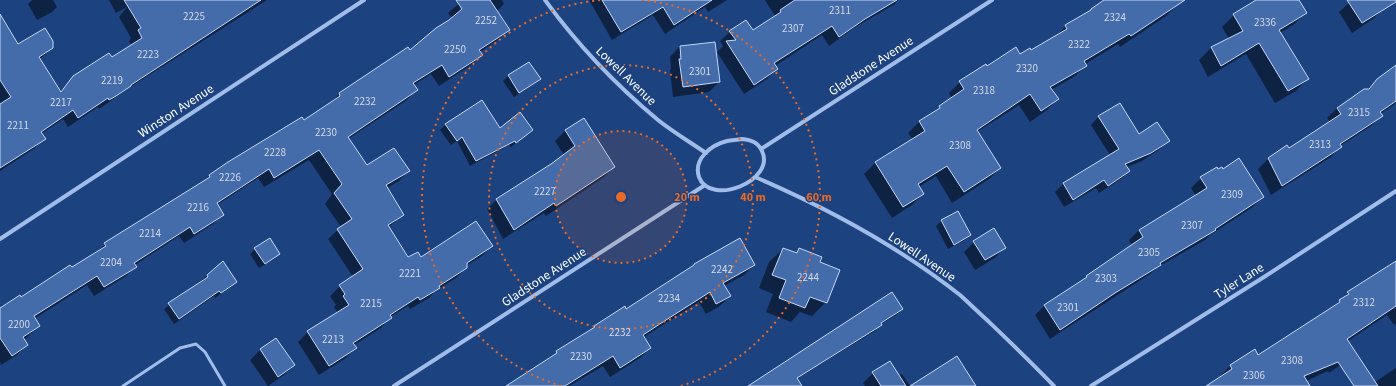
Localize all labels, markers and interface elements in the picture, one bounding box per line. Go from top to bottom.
house number: 2311 [829,3,851,18]
house number: 2225 [183,9,205,24]
house number: 2324 [1104,10,1126,25]
house number: 2252 [475,13,497,28]
house number: 2336 [1254,15,1276,30]
house number: 2307 [782,21,804,36]
street label: Gladstone Avenue [825,32,917,100]
house number: 2322 [1068,37,1090,52]
house number: 2250 [444,42,466,57]
street label: Lowell Avenue [592,42,660,110]
house number: 2223 [137,47,159,62]
house number: 2320 [1016,61,1038,76]
house number: 2301 [689,64,711,79]
house number: 2219 [101,73,123,88]
street label: Winston Avenue [135,80,217,142]
house number: 2318 [973,83,995,98]
house number: 2232 [354,94,376,109]
house number: 2217 [50,95,72,110]
house number: 2315 [1348,105,1370,120]
house number: 2211 [7,118,29,133]
house number: 2230 [315,125,337,140]
house number: 2313 [1309,137,1331,152]
house number: 2308 [949,138,971,153]
house number: 2228 [264,145,286,160]
house number: 2226 [219,170,241,185]
house number: 2227 [534,184,556,199]
house number: 2309 [1221,187,1243,202]
text: 20 m [674,189,700,206]
text: 40 m [740,189,766,206]
text: 60 m [806,189,832,206]
centre of rings [614,190,628,204]
house number: 2216 [187,200,209,215]
house number: 2307 [1181,218,1203,233]
house number: 2214 [139,226,161,241]
street label: Lowell Avenue [885,228,959,286]
street label: Gladstone Avenue [498,243,590,311]
house number: 2305 [1138,245,1160,260]
house number: 2204 [100,255,122,270]
street label: Tyler Lane [1211,259,1267,303]
house number: 2242 [711,262,733,277]
house number: 2221 [399,266,421,281]
house number: 2244 [797,270,819,285]
house number: 2303 [1095,271,1117,286]
house number: 2234 [658,291,680,306]
house number: 2312 [1353,295,1375,310]
house number: 2215 [360,296,382,311]
house number: 2301 [1057,300,1079,315]
house number: 2200 [8,317,30,332]
house number: 2232 [609,325,631,340]
house number: 2213 [322,332,344,347]
house number: 2230 [570,349,592,364]
house number: 2308 [1281,353,1303,368]
house number: 2306 [1243,368,1265,383]

